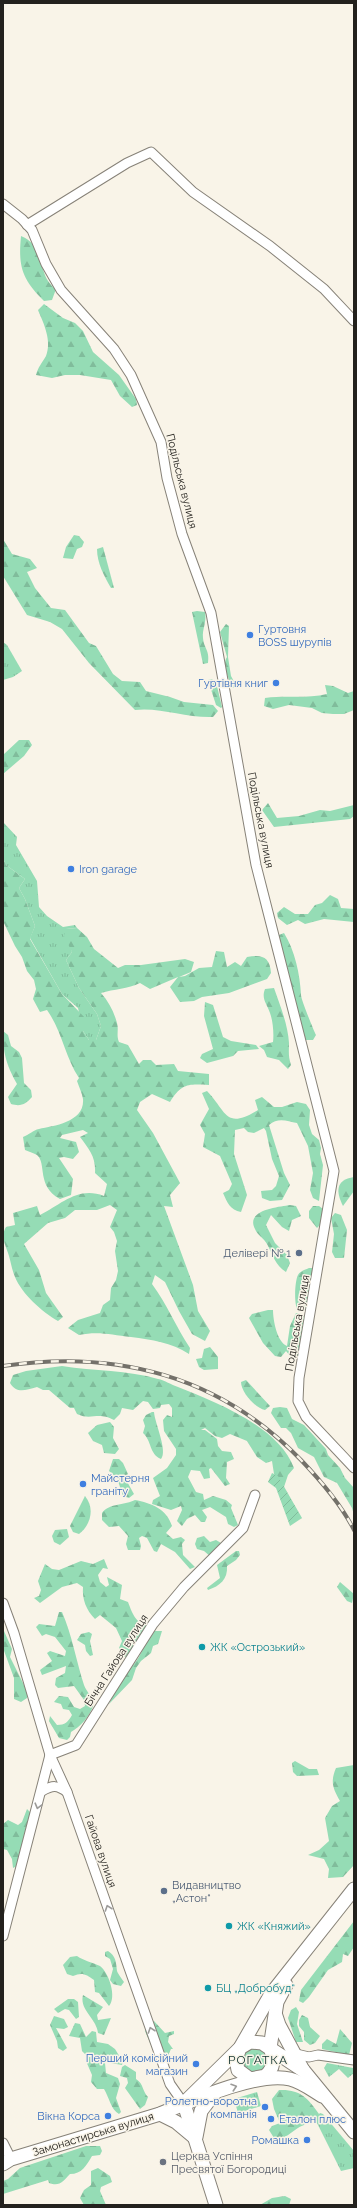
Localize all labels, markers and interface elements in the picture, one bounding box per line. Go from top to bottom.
street label: Подільська вулиця [163,432,200,530]
place label: Гуртовня BOSS шурупів [258,623,332,649]
marker: Гуртовня BOSS шурупів [245,630,255,640]
place label: Гуртівня книг [198,677,269,690]
marker: Гуртівня книг [271,678,281,688]
street label: Подільська вулиця [245,771,276,869]
place label: Iron garage [79,863,138,876]
marker: Iron garage [66,864,76,874]
place label: Делівері № 1 [223,1247,291,1260]
marker: Делівері № 1 [294,1248,304,1258]
street label: Подільська вулиця [283,1274,312,1372]
place label: Майстерня граніту [91,1472,150,1498]
marker: Майстерня граніту [78,1479,88,1489]
street label: Бічна Гайова вулиця [82,1612,151,1709]
place label: ЖК «Острозький» [210,1641,305,1654]
marker: ЖК «Острозький» [197,1642,207,1652]
one-way arrow [34,1803,42,1810]
street label: Гайова вулиця [82,1813,119,1889]
place label: Видавництво „Астон“ [172,1879,242,1905]
marker: Видавництво „Астон“ [159,1886,169,1896]
one-way arrow [104,1904,112,1911]
place label: ЖК «Княжий» [237,1920,311,1933]
marker: ЖК «Княжий» [224,1921,234,1931]
place label: БЦ „Добробуд“ [216,1982,295,1995]
marker: БЦ „Добробуд“ [203,1983,213,1993]
one-way arrow [147,2027,156,2034]
place label: Перший комісійний магазин [86,2052,188,2078]
district label: РОГАТКА [228,2053,288,2067]
marker: Перший комісійний магазин [191,2059,201,2069]
one-way arrow [230,2083,237,2092]
place label: Ролетно-воротна компанія [165,2095,257,2121]
marker: Ролетно-воротна компанія [260,2102,270,2112]
street label: Замонастирська вулиця [31,2110,155,2159]
place label: Вікна Корса [37,2110,100,2123]
marker: Вікна Корса [103,2111,113,2121]
place label: Еталон плюс [279,2113,346,2126]
marker: Еталон плюс [266,2114,276,2124]
place label: Ромашка [251,2134,299,2147]
marker: Ромашка [302,2135,312,2145]
place label: Церква Успіння Пресвятої Богородиці [171,2150,286,2176]
marker: Церква Успіння Пресвятої Богородиці [158,2157,168,2167]

